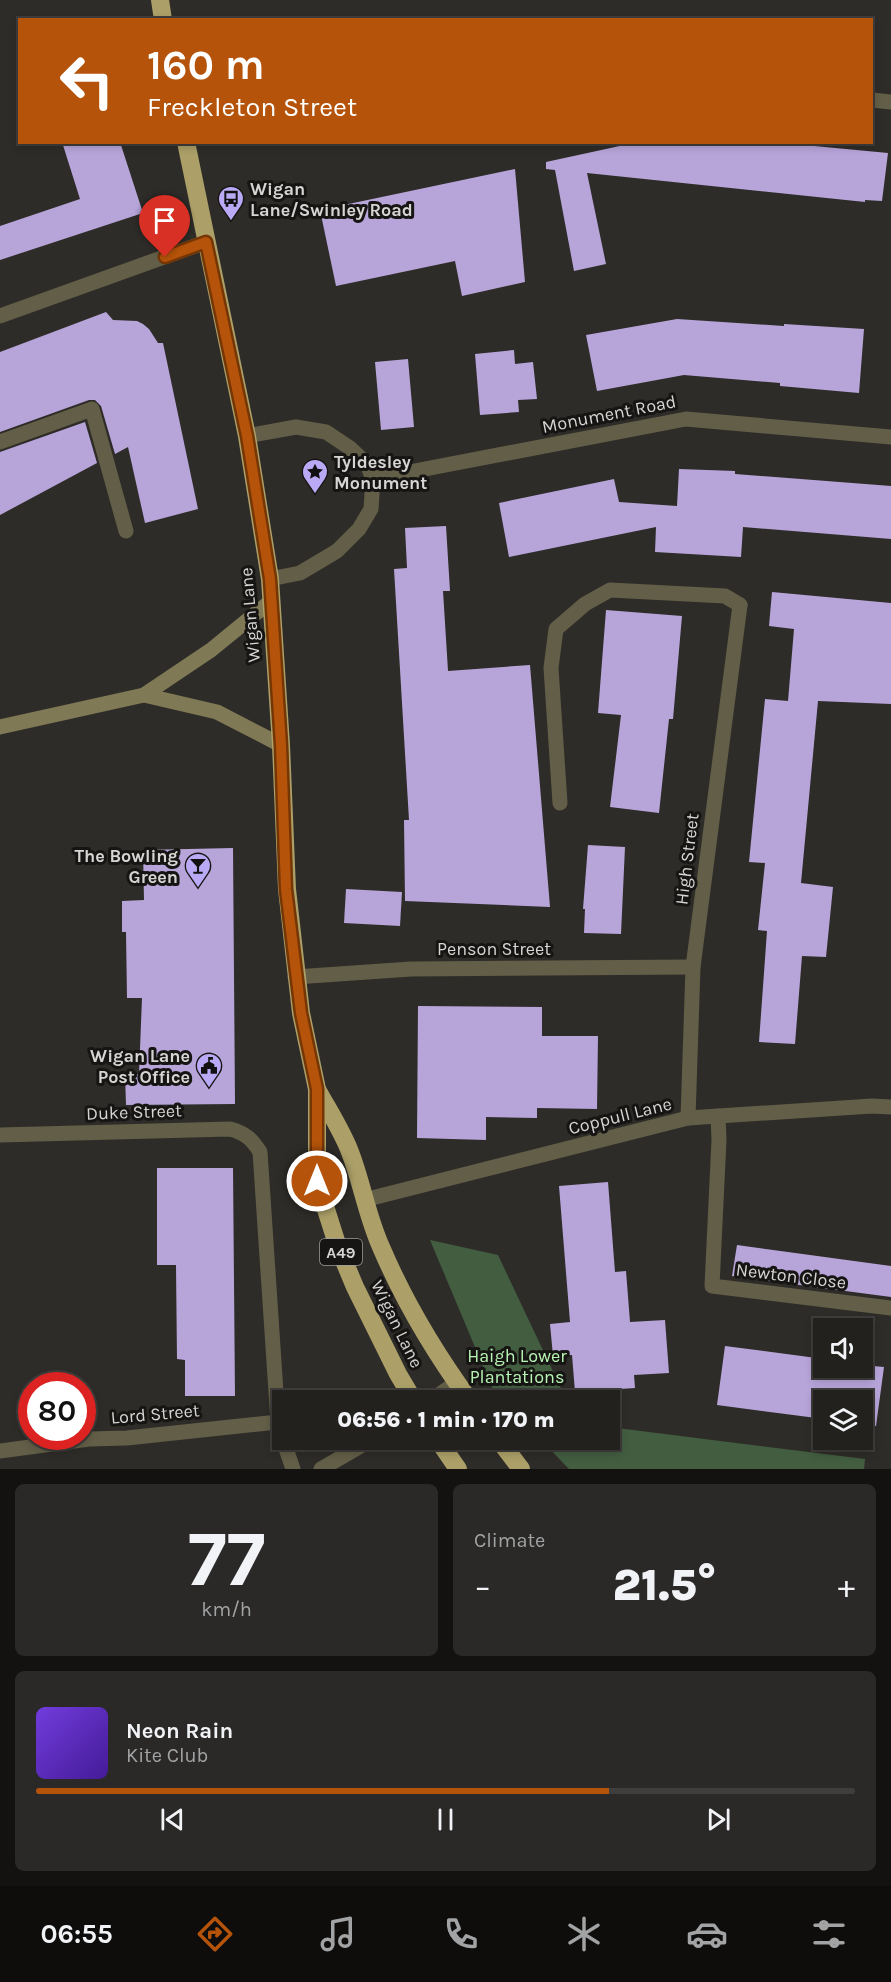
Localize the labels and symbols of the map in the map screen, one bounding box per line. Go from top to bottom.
place label: Wigan Lane/Swinley Road [250,178,413,221]
bus stop icon: Wigan Lane/Swinley Road [216,184,246,222]
pin [139,195,190,257]
street label: Monument Road [540,390,678,438]
place label: Tyldesley Monument [334,451,427,494]
place icon: Tyldesley Monument [300,457,330,495]
street label: Wigan Lane [235,567,265,663]
street label: High Street [670,812,704,906]
place label: The Bowling Green [75,845,179,888]
bar icon: The Bowling Green [183,851,213,889]
street label: Penson Street [437,938,551,960]
place label: Wigan Lane Post Office [90,1045,190,1088]
public building icon: Wigan Lane Post Office [194,1051,224,1089]
street label: Coppull Lane [566,1093,674,1139]
street label: Duke Street [86,1099,183,1125]
position arrow [285,1149,349,1213]
road number: A49 [320,1239,362,1265]
street label: Newton Close [735,1258,847,1294]
street label: Wigan Lane [366,1276,428,1372]
park label: Haigh Lower Plantations [467,1345,567,1388]
speed limit sign: 80 [18,1372,96,1450]
street label: Lord Street [110,1399,201,1429]

